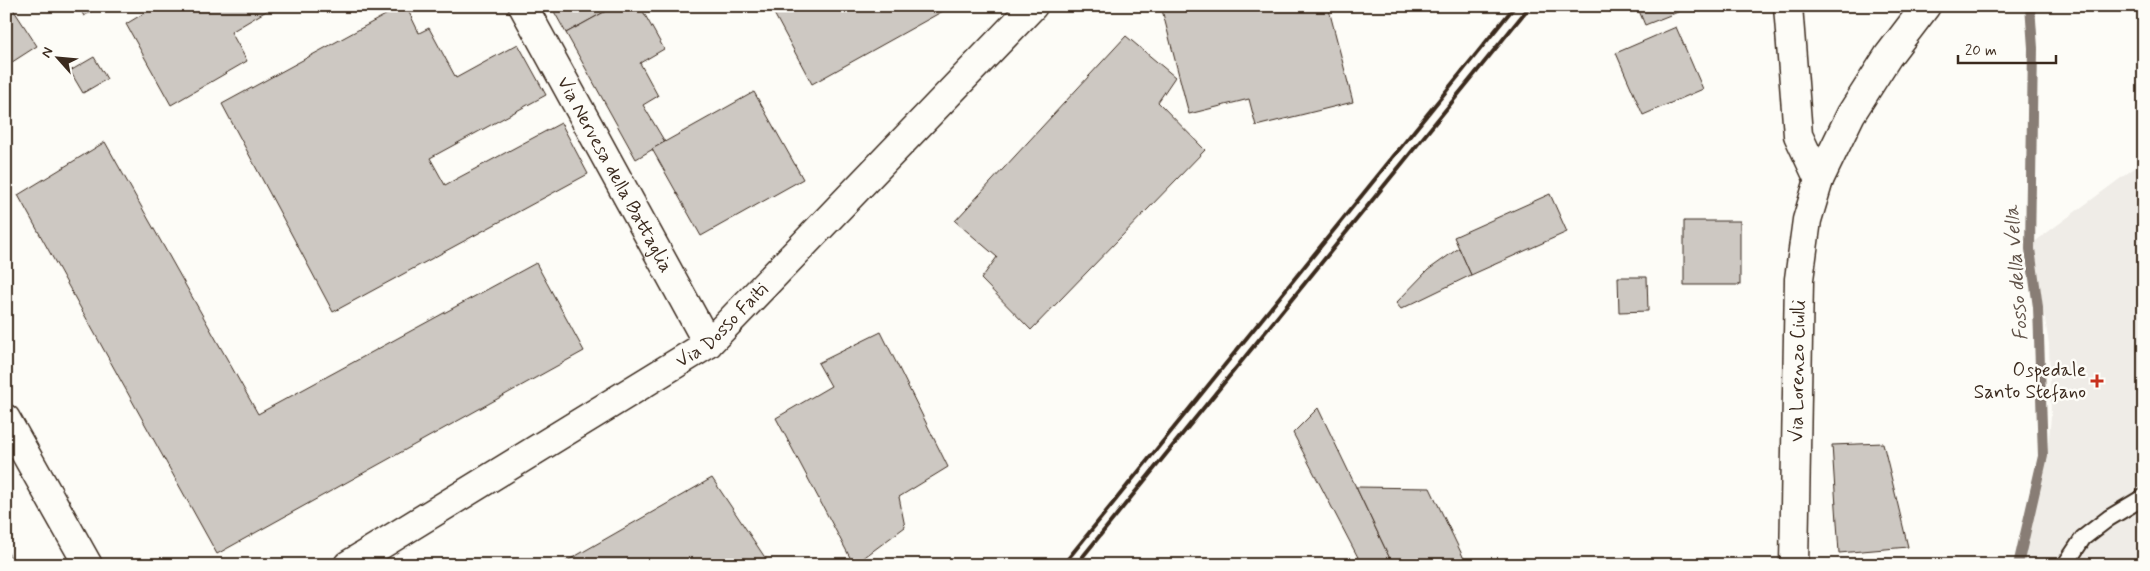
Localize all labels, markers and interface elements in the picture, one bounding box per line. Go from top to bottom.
north arrow [32,32,82,82]
scale bar [1958,32,2055,64]
text: 20 m [1965,41,1997,61]
text: N [37,44,57,61]
street label: Via Nervesa della Battaglia [551,72,679,277]
water label: Fosso della Vella [1999,203,2035,342]
street label: Via Dosso Faiti [671,277,773,373]
street label: Via Lorenzo Ciulli [1784,300,1811,442]
place label: Ospedale Santo Stefano [1974,358,2086,405]
marker: Ospedale Santo Stefano [2090,374,2104,388]

